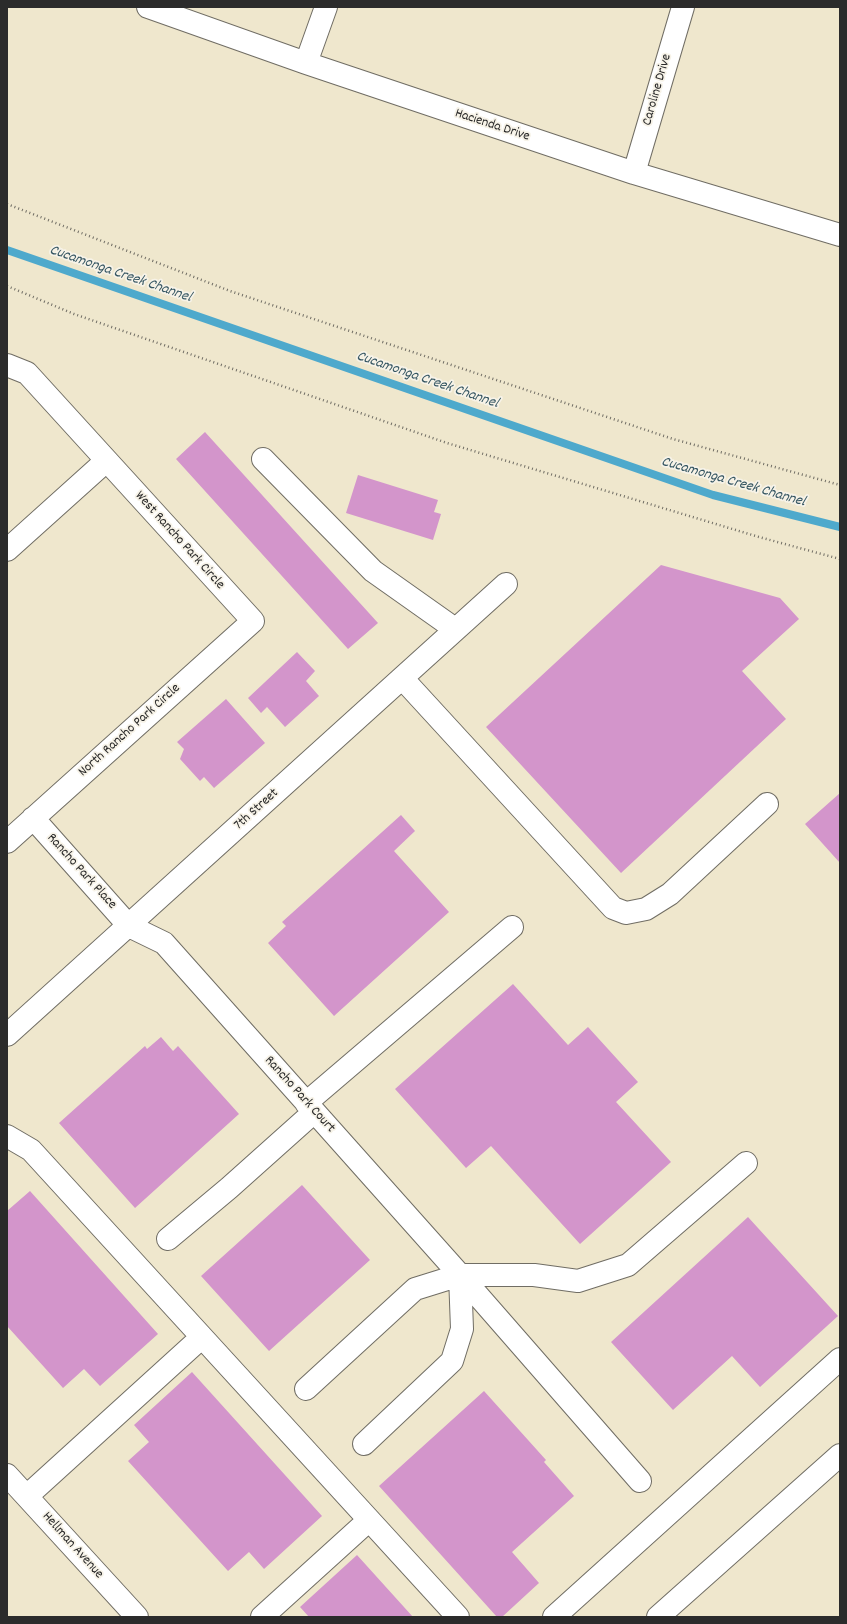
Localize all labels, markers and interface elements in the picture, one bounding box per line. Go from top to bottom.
street label: Caroline Drive [640,52,676,128]
street label: Hacienda Drive [452,106,532,146]
water label: Cucamonga Creek Channel [47,242,193,308]
water label: Cucamonga Creek Channel [354,348,500,414]
water label: Cucamonga Creek Channel [659,454,807,512]
street label: West Rancho Park Circle [130,488,228,594]
street label: North Rancho Park Circle [76,681,184,781]
street label: 7th Street [231,786,283,834]
street label: Rancho Park Place [42,831,120,913]
street label: Rancho Park Court [260,1053,338,1137]
street label: Hellman Avenue [38,1509,106,1583]

